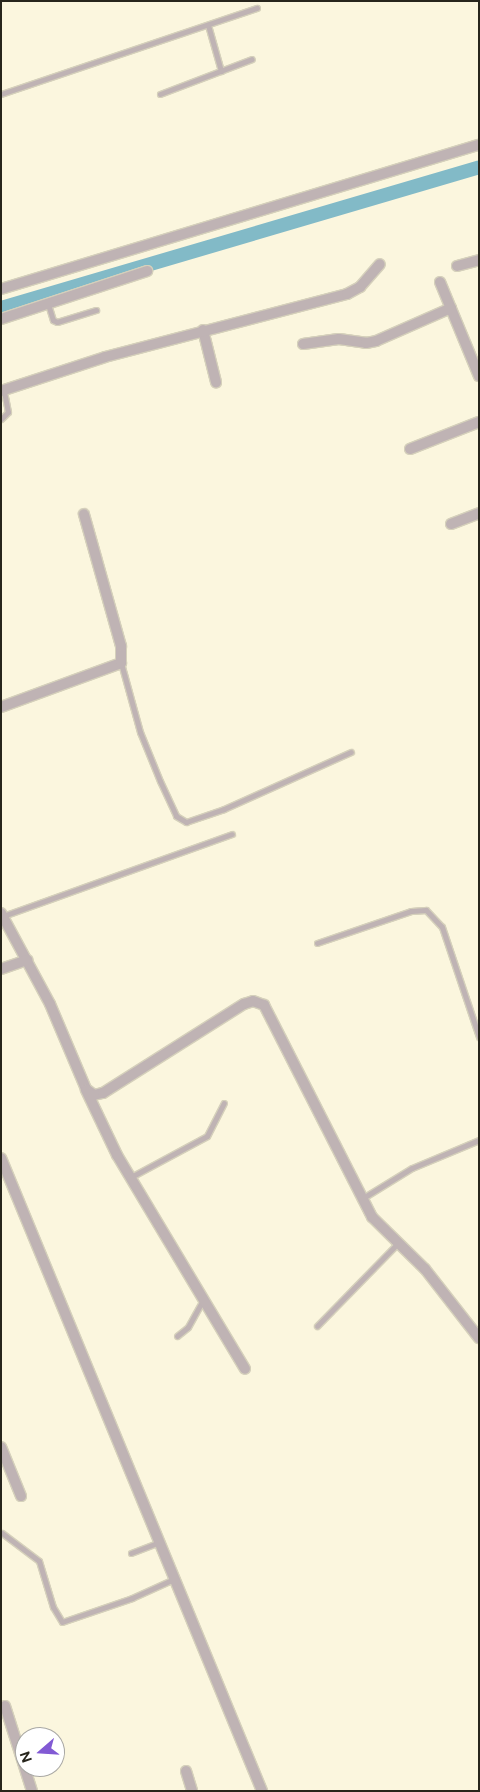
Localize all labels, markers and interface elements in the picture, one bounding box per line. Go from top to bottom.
north arrow [15,1727,65,1777]
text: N [16,1749,36,1765]

